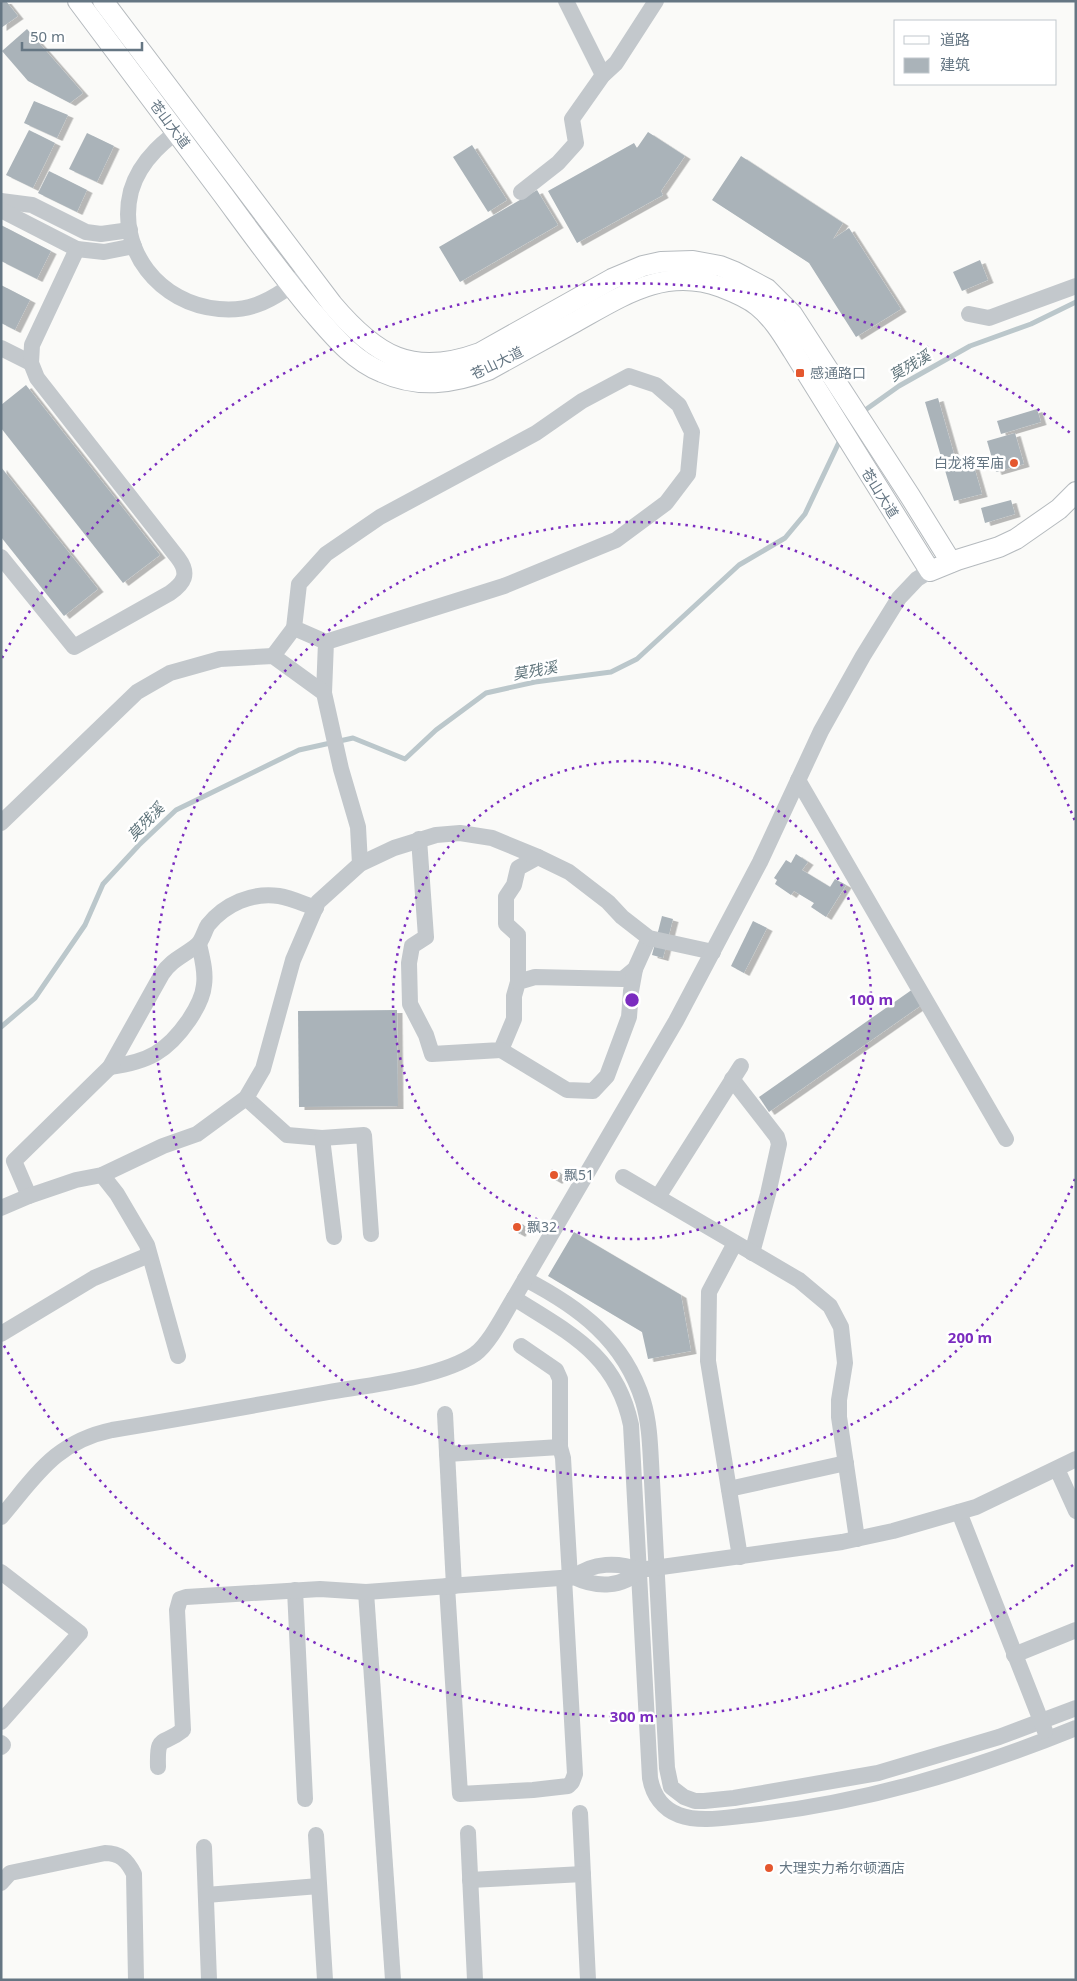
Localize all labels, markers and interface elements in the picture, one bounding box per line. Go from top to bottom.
scale bar [22,20,142,52]
legend [894,20,1057,85]
text: 50 m [30,26,65,46]
text: 道路 [940,29,970,49]
text: 建筑 [940,54,970,74]
street label: 苍山大道 [146,96,195,152]
street label: 苍山大道 [467,342,526,383]
water label: 莫残溪 [885,344,936,385]
place label: 感通路口 [810,363,866,382]
marker: 感通路口 [794,367,806,379]
place label: 白龙将军庙 [934,453,1004,472]
marker: 白龙将军庙 [1008,457,1020,469]
street label: 苍山大道 [858,464,903,522]
water label: 莫残溪 [511,656,561,684]
water label: 莫残溪 [122,797,169,844]
text: 100 m [849,989,893,1009]
centre of rings [623,991,641,1009]
place label: 飘51 [564,1165,594,1184]
marker: 飘51 [548,1169,560,1181]
place label: 飘32 [527,1217,557,1236]
marker: 飘32 [511,1221,523,1233]
text: 200 m [948,1327,992,1347]
text: 300 m [610,1706,654,1726]
place label: 大理实力希尔顿酒店 [779,1858,905,1877]
marker: 大理实力希尔顿酒店 [763,1862,775,1874]

